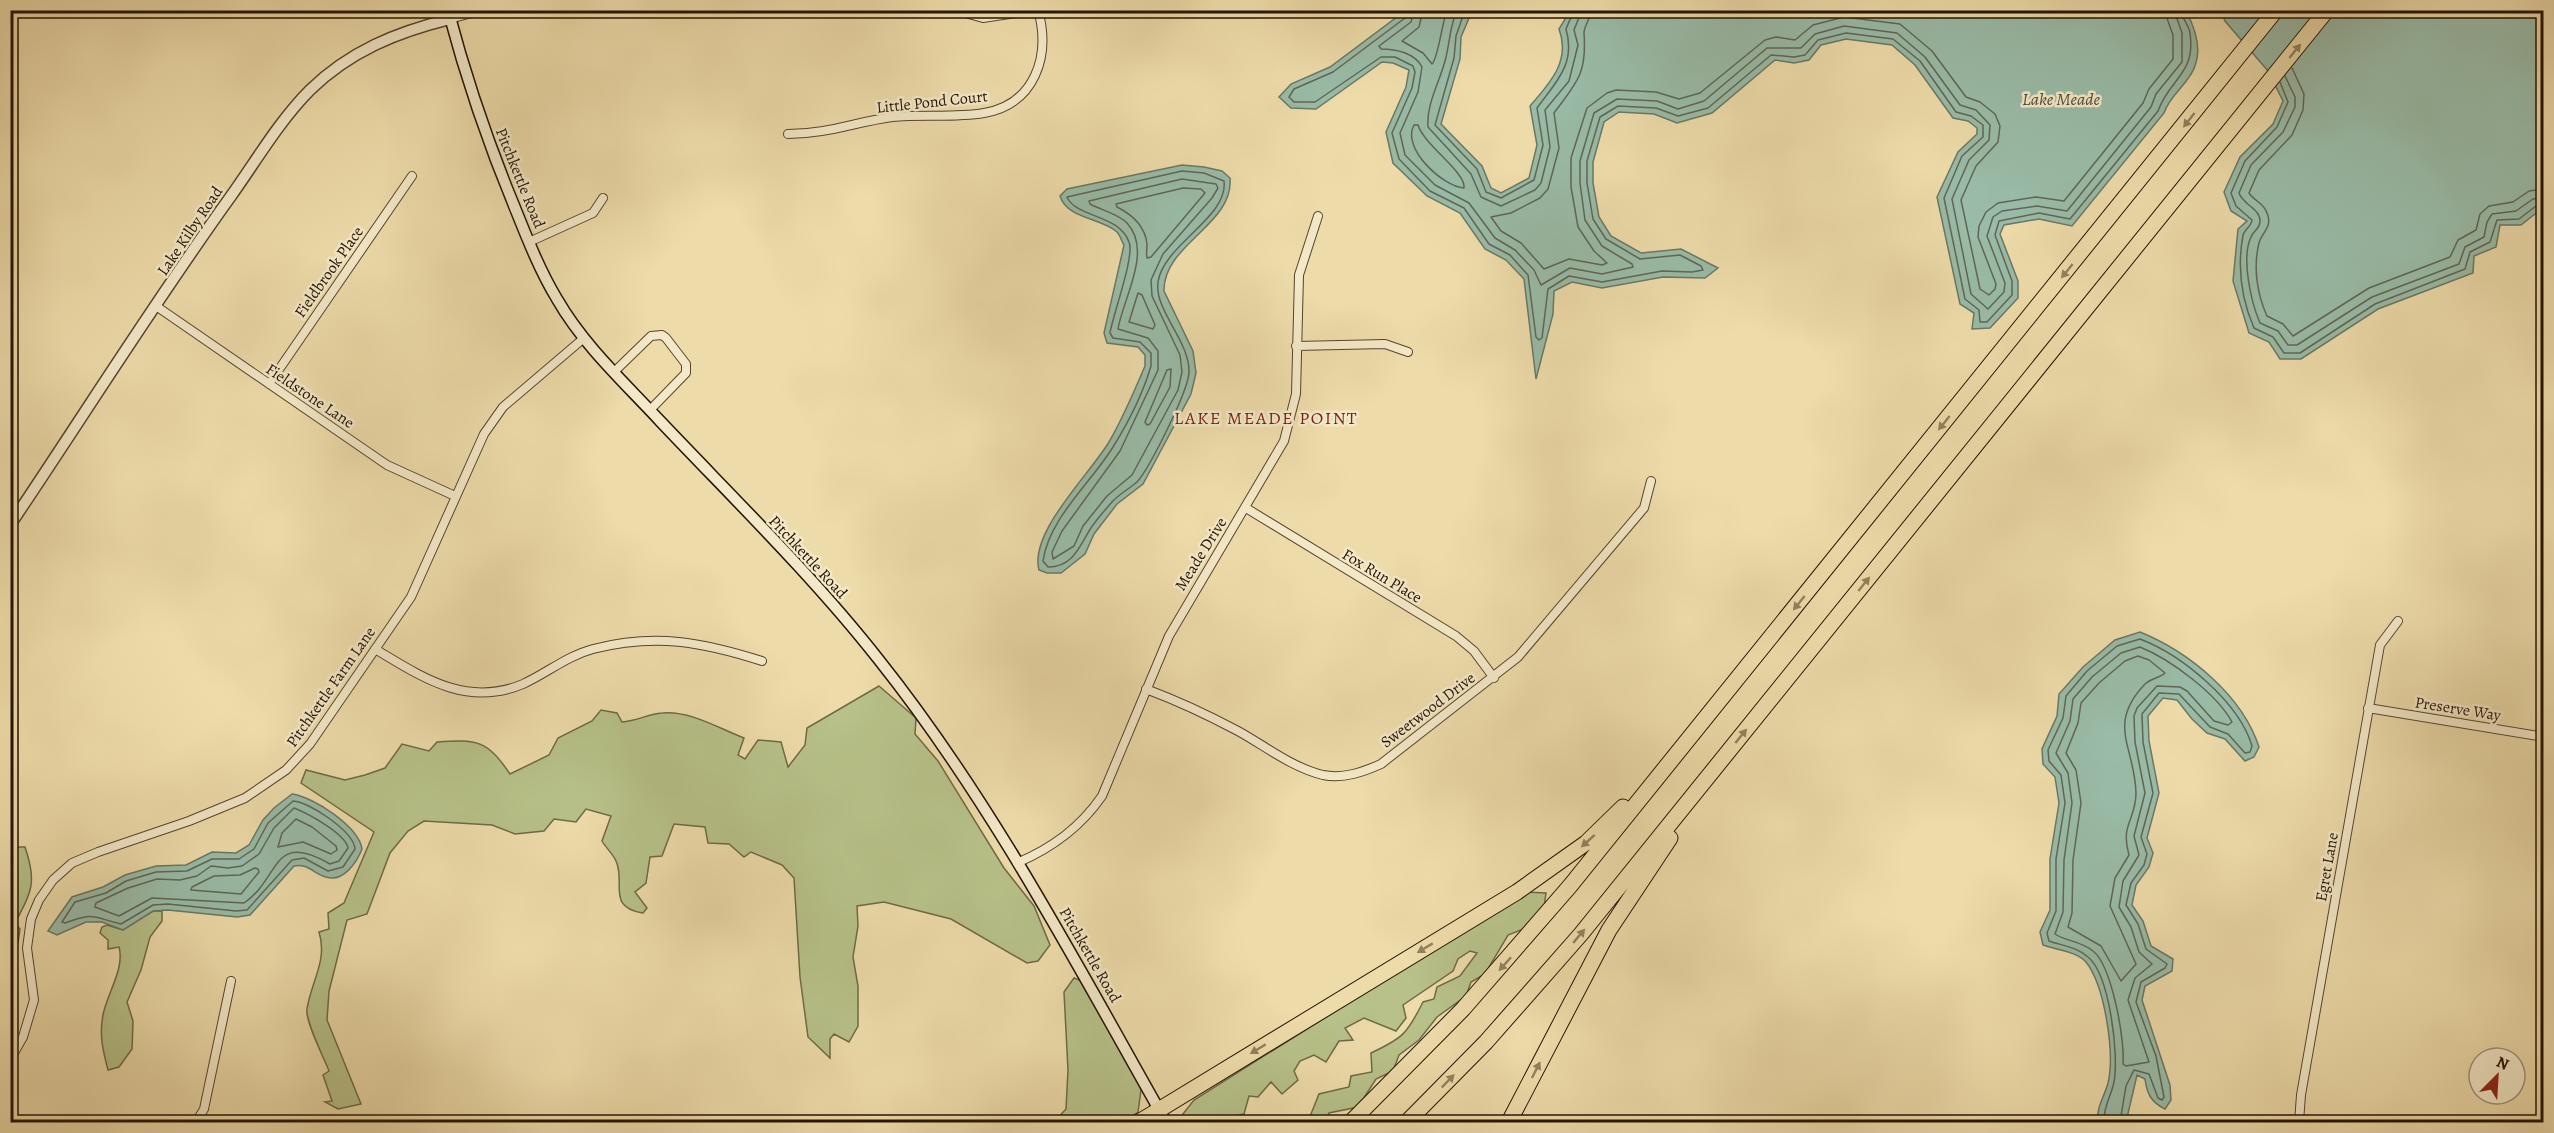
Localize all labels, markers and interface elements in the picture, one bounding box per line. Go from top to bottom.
one-way arrow [2288,43,2301,59]
street label: Little Pond Court [875,85,989,119]
water label: Lake Meade [2022,87,2101,111]
one-way arrow [2183,111,2195,127]
street label: Pitchkettle Road [490,124,550,232]
street label: Lake Kilby Road [152,182,228,280]
street label: Fieldbrook Place [289,222,369,322]
one-way arrow [2061,264,2073,279]
street label: Fieldstone Lane [261,358,359,434]
district label: LAKE MEADE POINT [1174,406,1358,430]
one-way arrow [1938,415,1951,431]
street label: Pitchkettle Road [764,510,853,604]
street label: Meade Drive [1170,513,1232,595]
street label: Fox Run Place [1338,543,1426,609]
one-way arrow [1857,576,1870,592]
one-way arrow [1793,595,1806,610]
street label: Pitchkettle Farm Lane [281,622,381,752]
street label: Sweetwood Drive [1376,667,1480,753]
street label: Preserve Way [2413,691,2503,727]
one-way arrow [1735,728,1748,744]
street label: Egret Lane [2310,831,2344,903]
one-way arrow [1581,834,1596,847]
street label: Pitchkettle Road [1054,903,1126,1007]
one-way arrow [1572,929,1585,944]
one-way arrow [1417,942,1433,953]
one-way arrow [1498,956,1512,970]
one-way arrow [1250,1044,1266,1055]
north arrow [2467,1046,2527,1106]
text: N [2493,1051,2513,1076]
one-way arrow [1531,1062,1540,1079]
one-way arrow [1441,1074,1455,1088]

